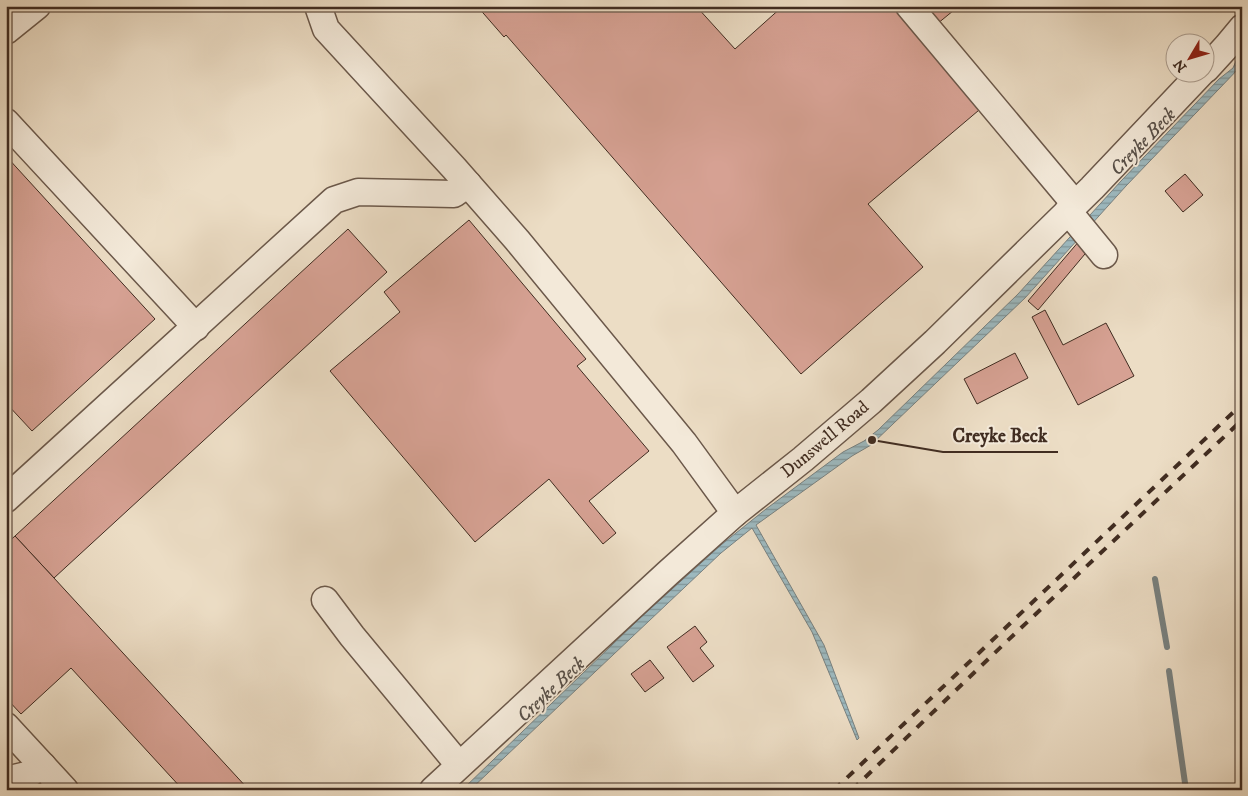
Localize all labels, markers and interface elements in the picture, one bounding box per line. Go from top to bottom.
north arrow [1166,32,1216,82]
text: N [1170,55,1191,75]
water label: Creyke Beck [1105,103,1181,181]
street label: Dunswell Road [777,396,874,483]
callout: Creyke Beck [943,418,1058,452]
text: Creyke Beck [953,425,1048,448]
water label: Creyke Beck [512,653,590,727]

